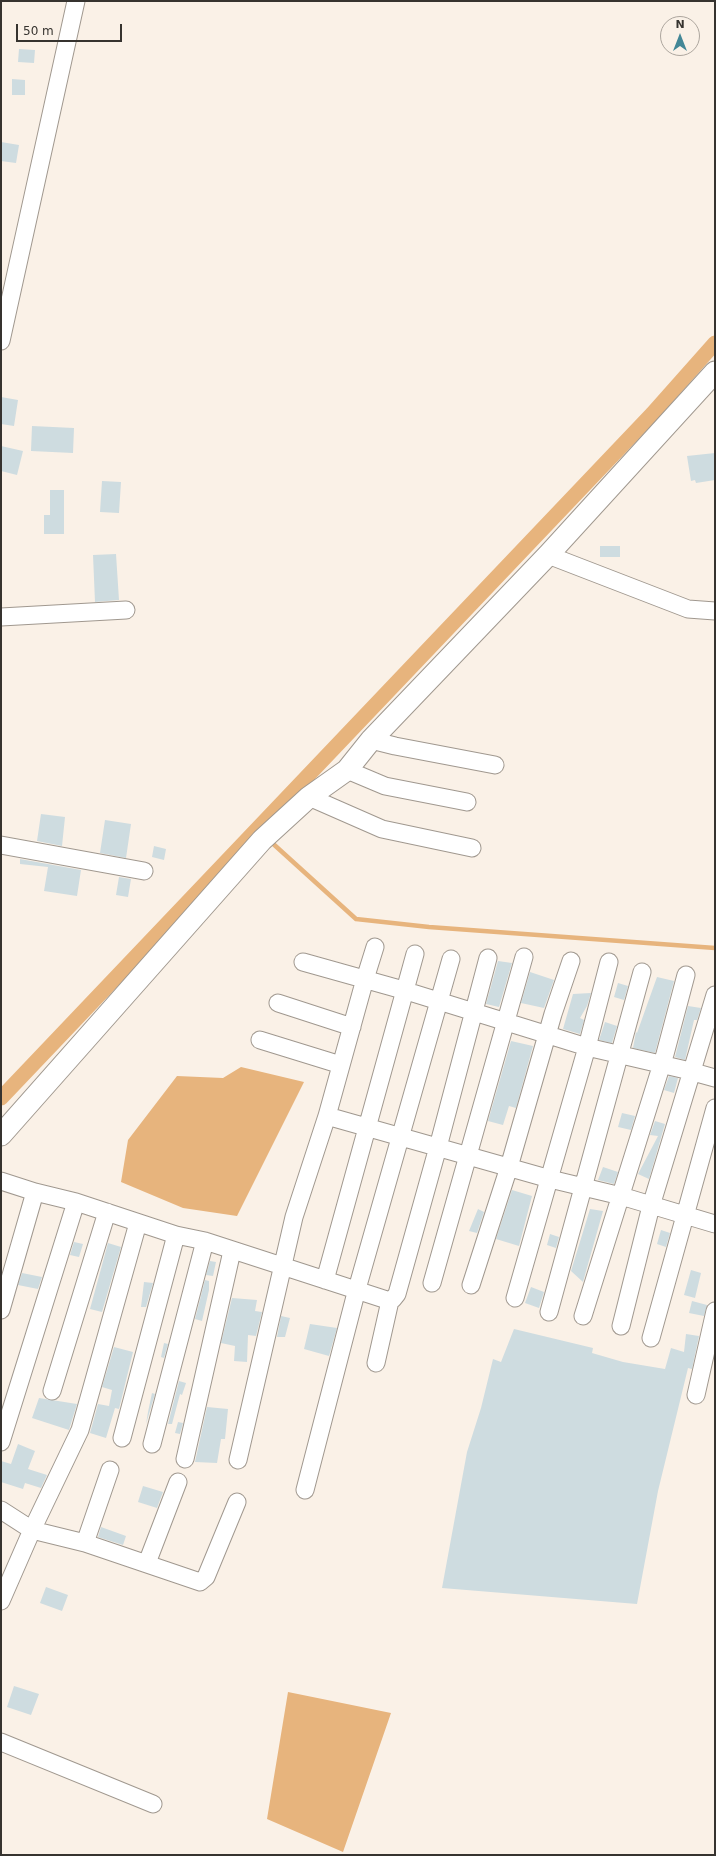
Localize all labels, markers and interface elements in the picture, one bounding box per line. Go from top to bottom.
scale bar [18,16,124,42]
north arrow [660,16,700,56]
text: N [675,18,685,31]
text: 50 m [23,24,54,38]

